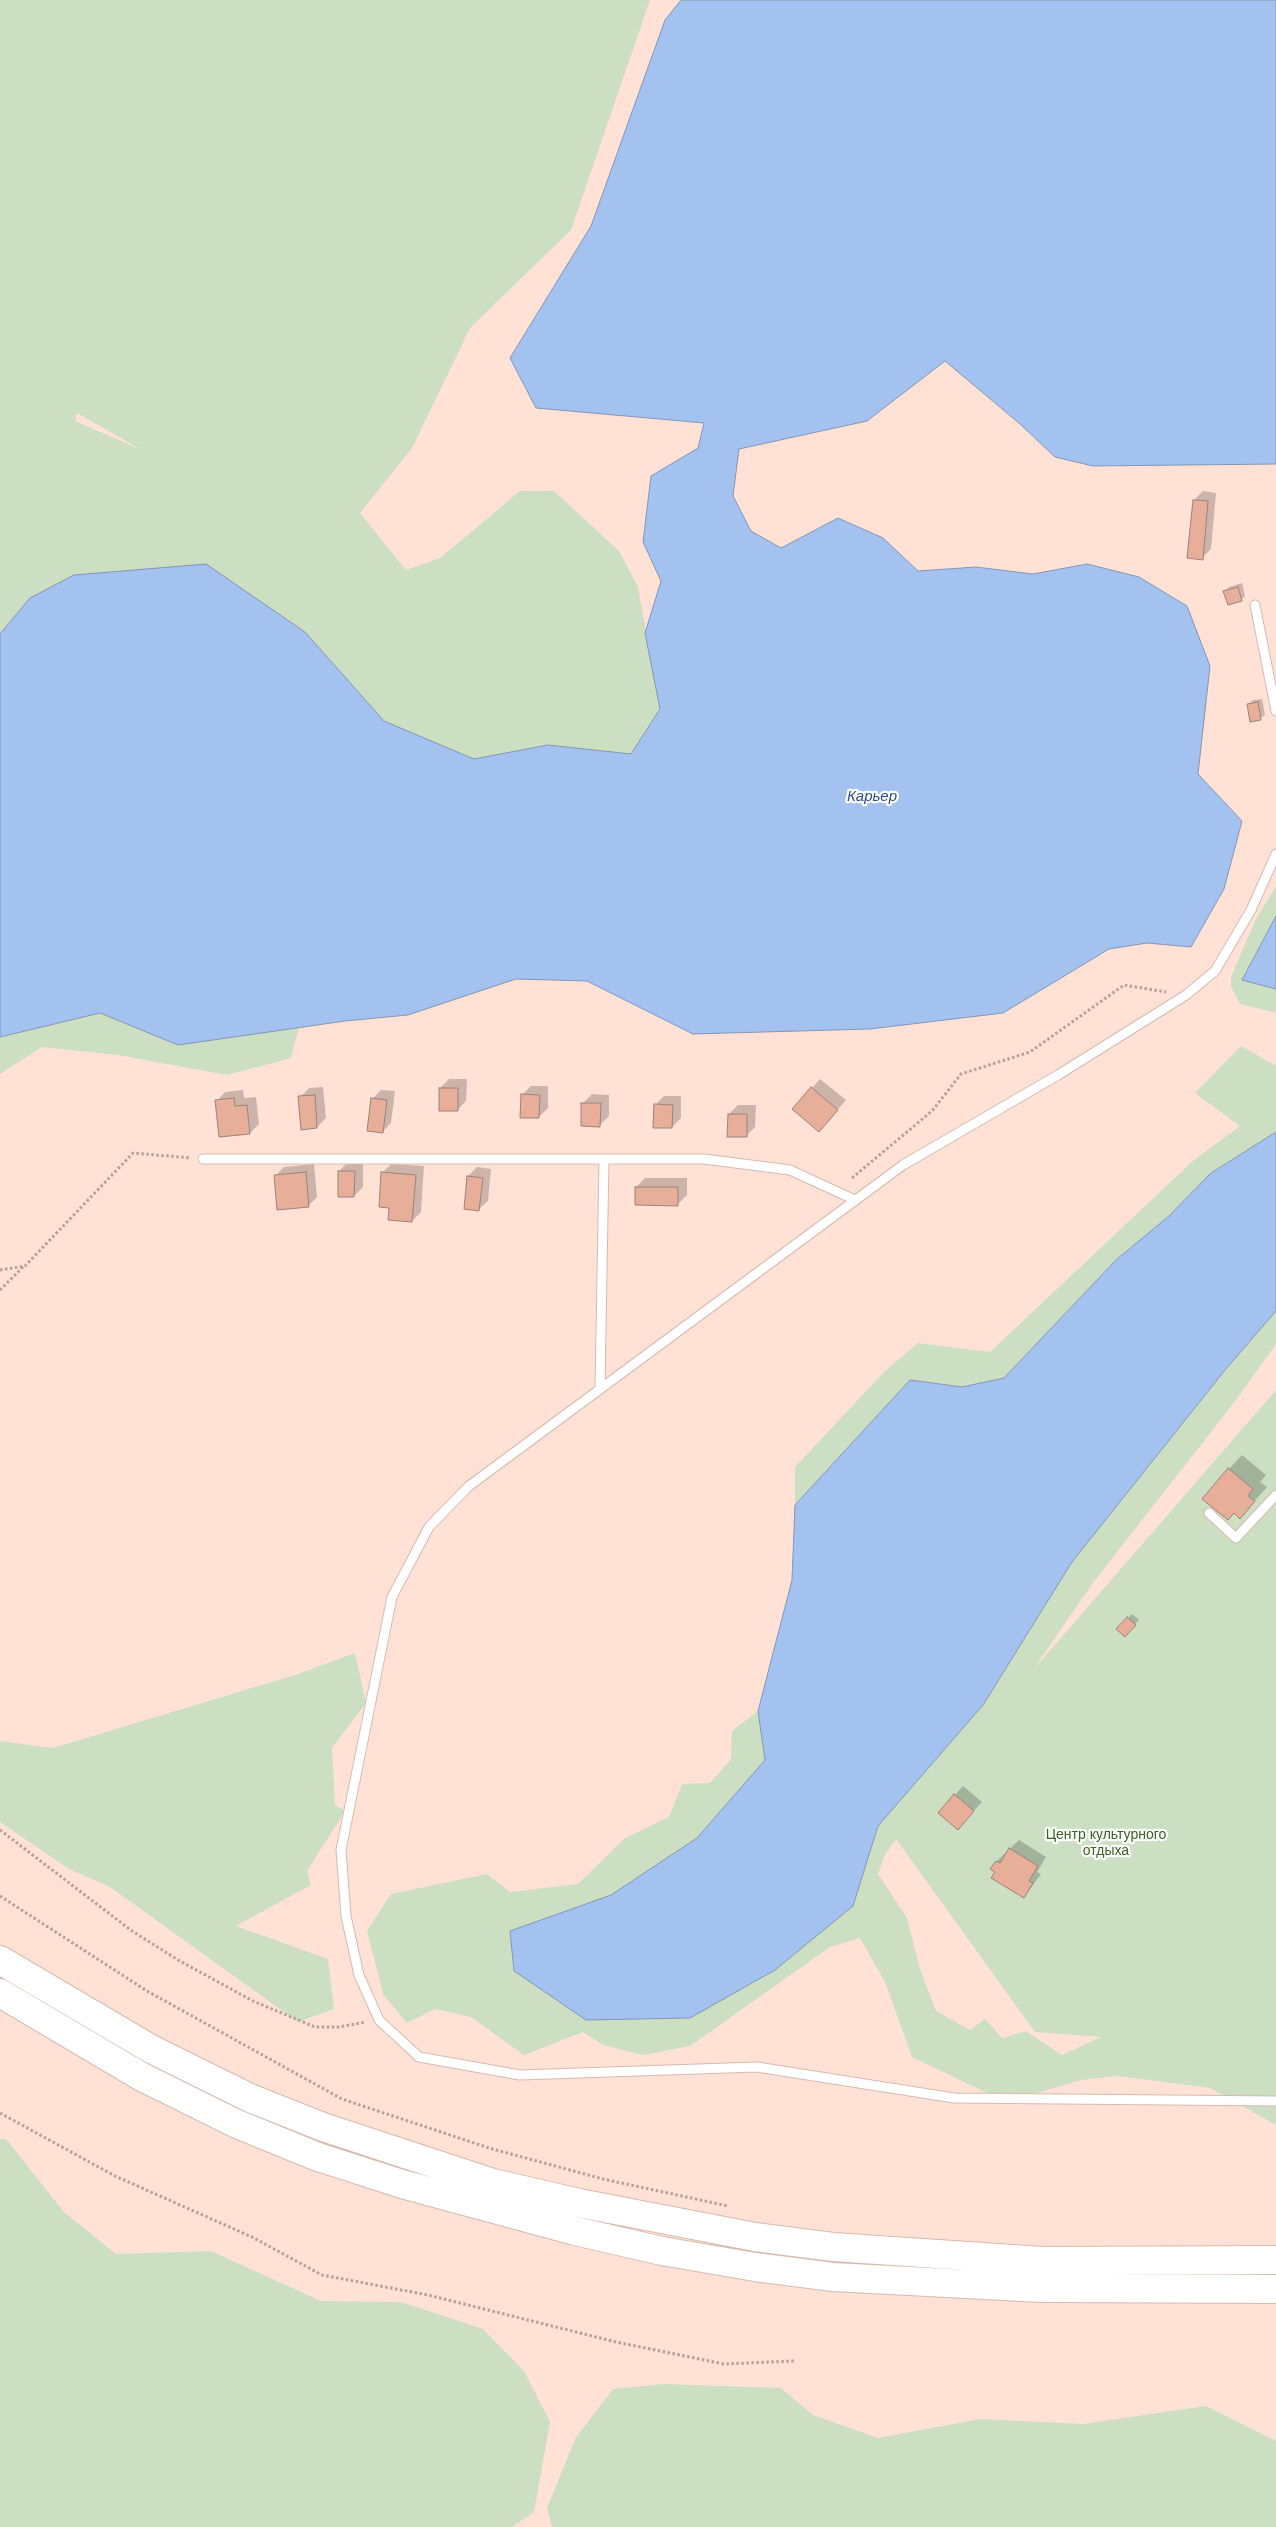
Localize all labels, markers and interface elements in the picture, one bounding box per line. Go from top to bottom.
water label: Карьер [847,788,897,806]
park label: Центр культурного отдыха [1046,1827,1166,1860]

